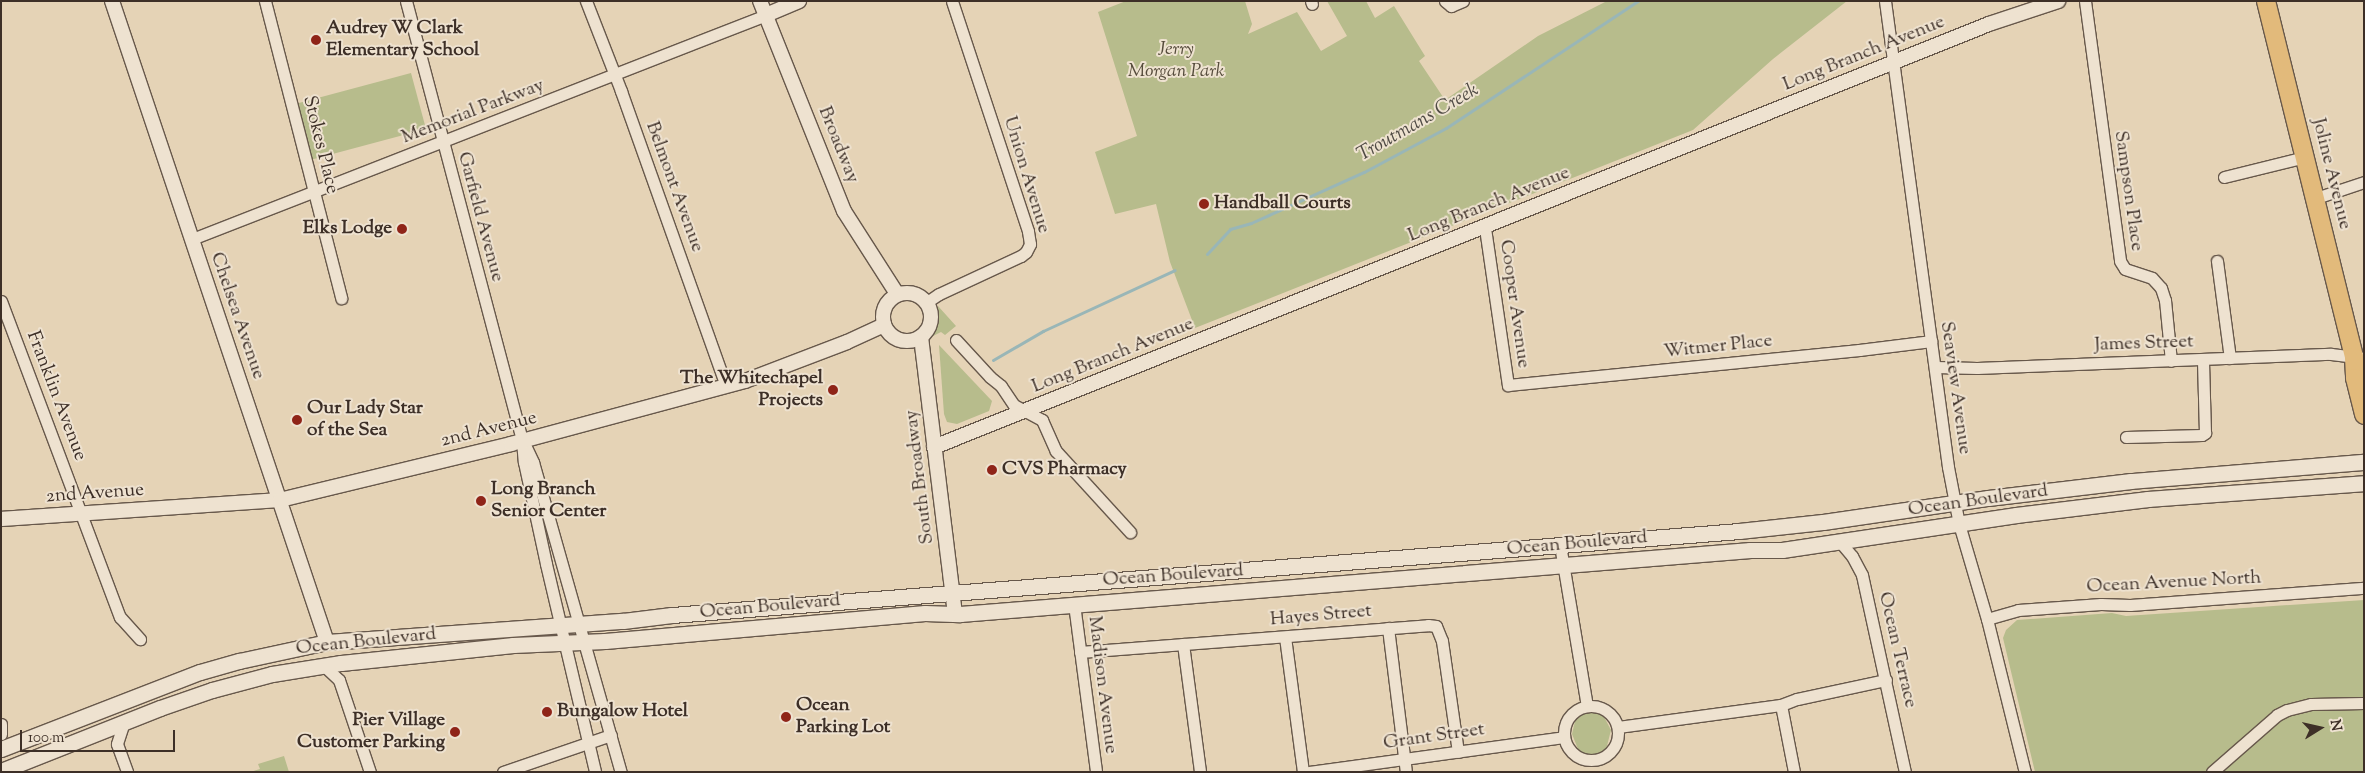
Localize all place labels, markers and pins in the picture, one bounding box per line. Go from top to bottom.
place label: Audrey W Clark Elementary School [326,18,479,62]
marker: Audrey W Clark Elementary School [310,34,322,46]
place label: Handball Courts [1214,193,1351,215]
marker: Handball Courts [1198,198,1210,210]
place label: Elks Lodge [303,218,392,240]
marker: Elks Lodge [396,223,408,235]
place label: The Whitechapel Projects [680,368,823,412]
marker: The Whitechapel Projects [827,384,839,396]
place label: Our Lady Star of the Sea [307,398,423,442]
marker: Our Lady Star of the Sea [291,414,303,426]
place label: CVS Pharmacy [1002,459,1127,481]
marker: CVS Pharmacy [986,464,998,476]
place label: Long Branch Senior Center [491,479,606,523]
marker: Long Branch Senior Center [475,495,487,507]
place label: Ocean Parking Lot [796,695,890,739]
place label: Bungalow Hotel [557,701,688,723]
marker: Bungalow Hotel [541,706,553,718]
place label: Pier Village Customer Parking [297,710,445,754]
marker: Ocean Parking Lot [780,711,792,723]
marker: Pier Village Customer Parking [449,726,461,738]

